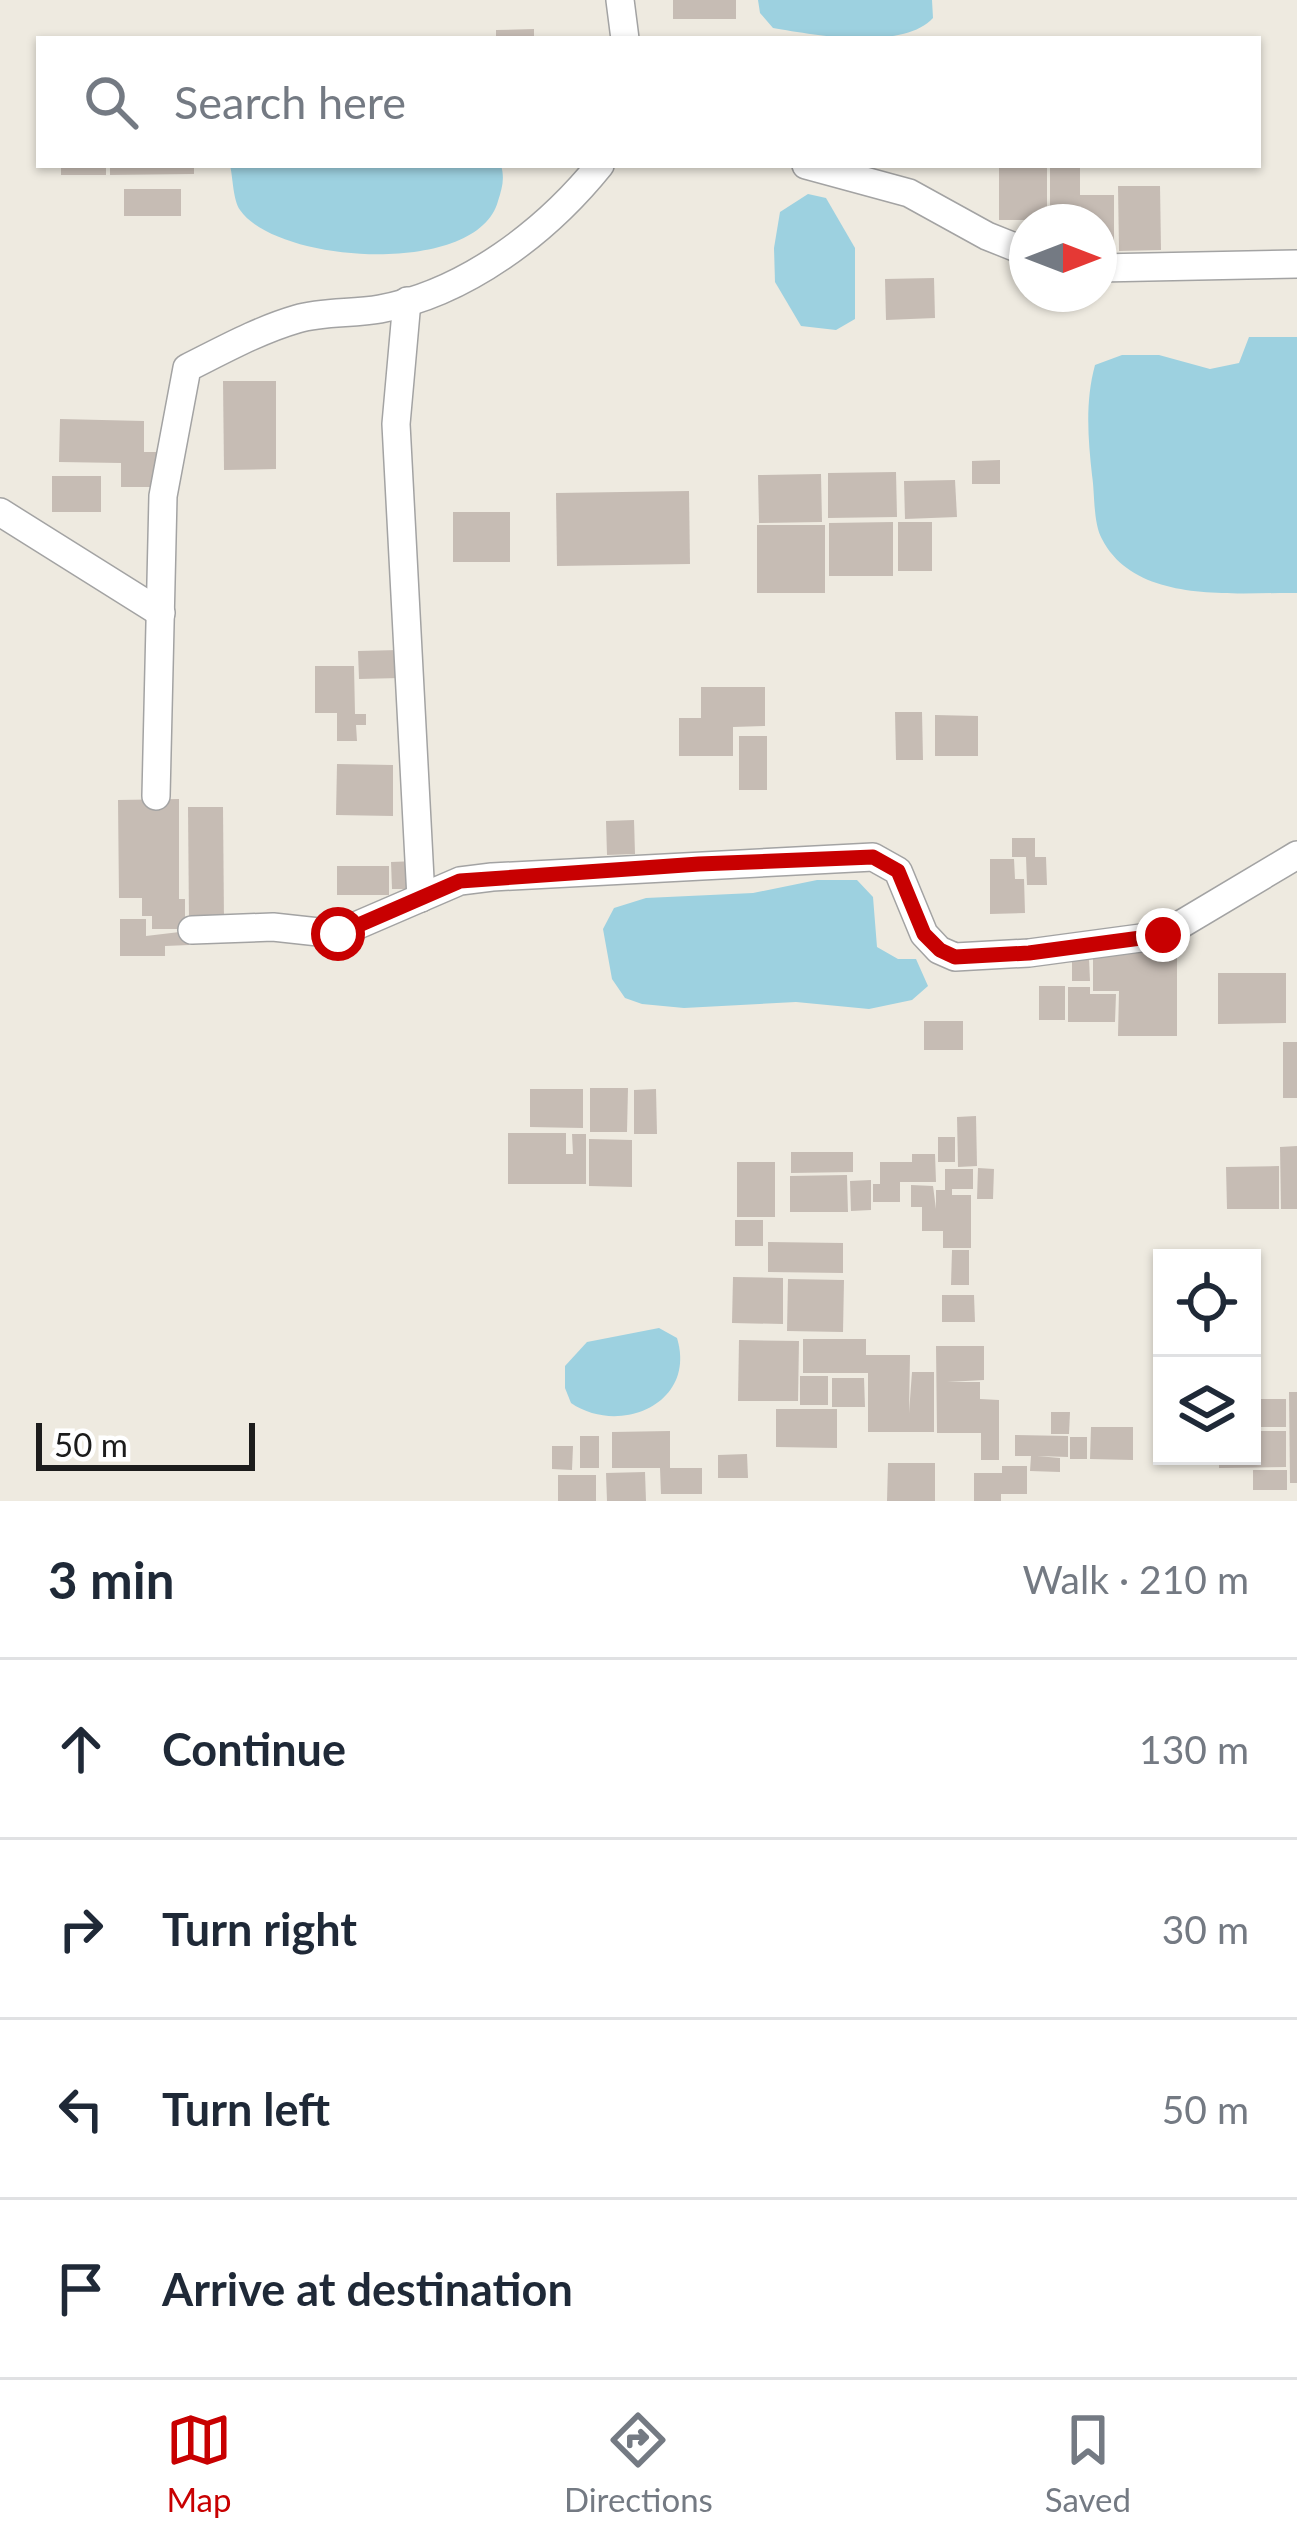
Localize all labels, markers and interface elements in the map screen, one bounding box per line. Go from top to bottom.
search box [36,36,1261,168]
icon: search [78,69,144,135]
text: Search here [174,75,406,129]
north arrow [1009,204,1117,312]
route start [311,907,365,961]
route end [1136,908,1190,962]
map controls [1153,1249,1261,1465]
button: locate [1153,1249,1261,1357]
button: layers [1153,1357,1261,1465]
scale bar [36,1417,255,1470]
text: 50 m [54,1424,128,1464]
text: 3 min [48,1549,174,1610]
text: Walk · 210 m [1022,1556,1249,1602]
icon: ahead [48,1716,114,1782]
text: Continue [162,1722,346,1776]
text: 130 m [1139,1726,1249,1772]
icon: right [48,1896,114,1962]
text: Turn right [162,1902,357,1956]
text: 30 m [1162,1906,1249,1952]
icon: left [48,2076,114,2142]
text: Turn left [162,2082,330,2136]
text: 50 m [1162,2086,1249,2132]
icon: arrive [48,2256,114,2322]
text: Arrive at destination [162,2262,573,2316]
tab: Map [166,2407,232,2519]
tab: Directions [564,2407,713,2519]
tab: Saved [1045,2407,1131,2519]

